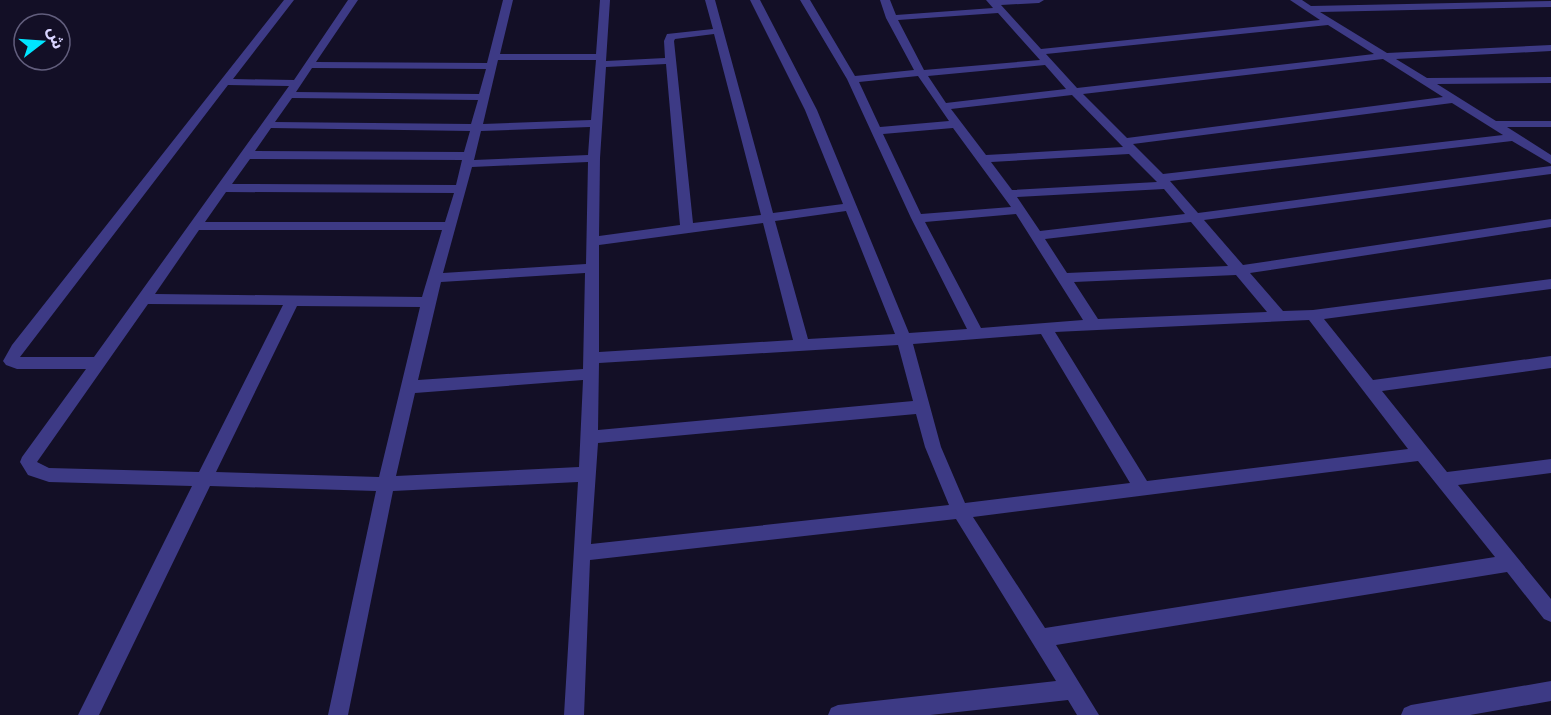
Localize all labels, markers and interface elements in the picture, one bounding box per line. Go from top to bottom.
north arrow [12,12,72,72]
text: ش [44,24,69,51]

